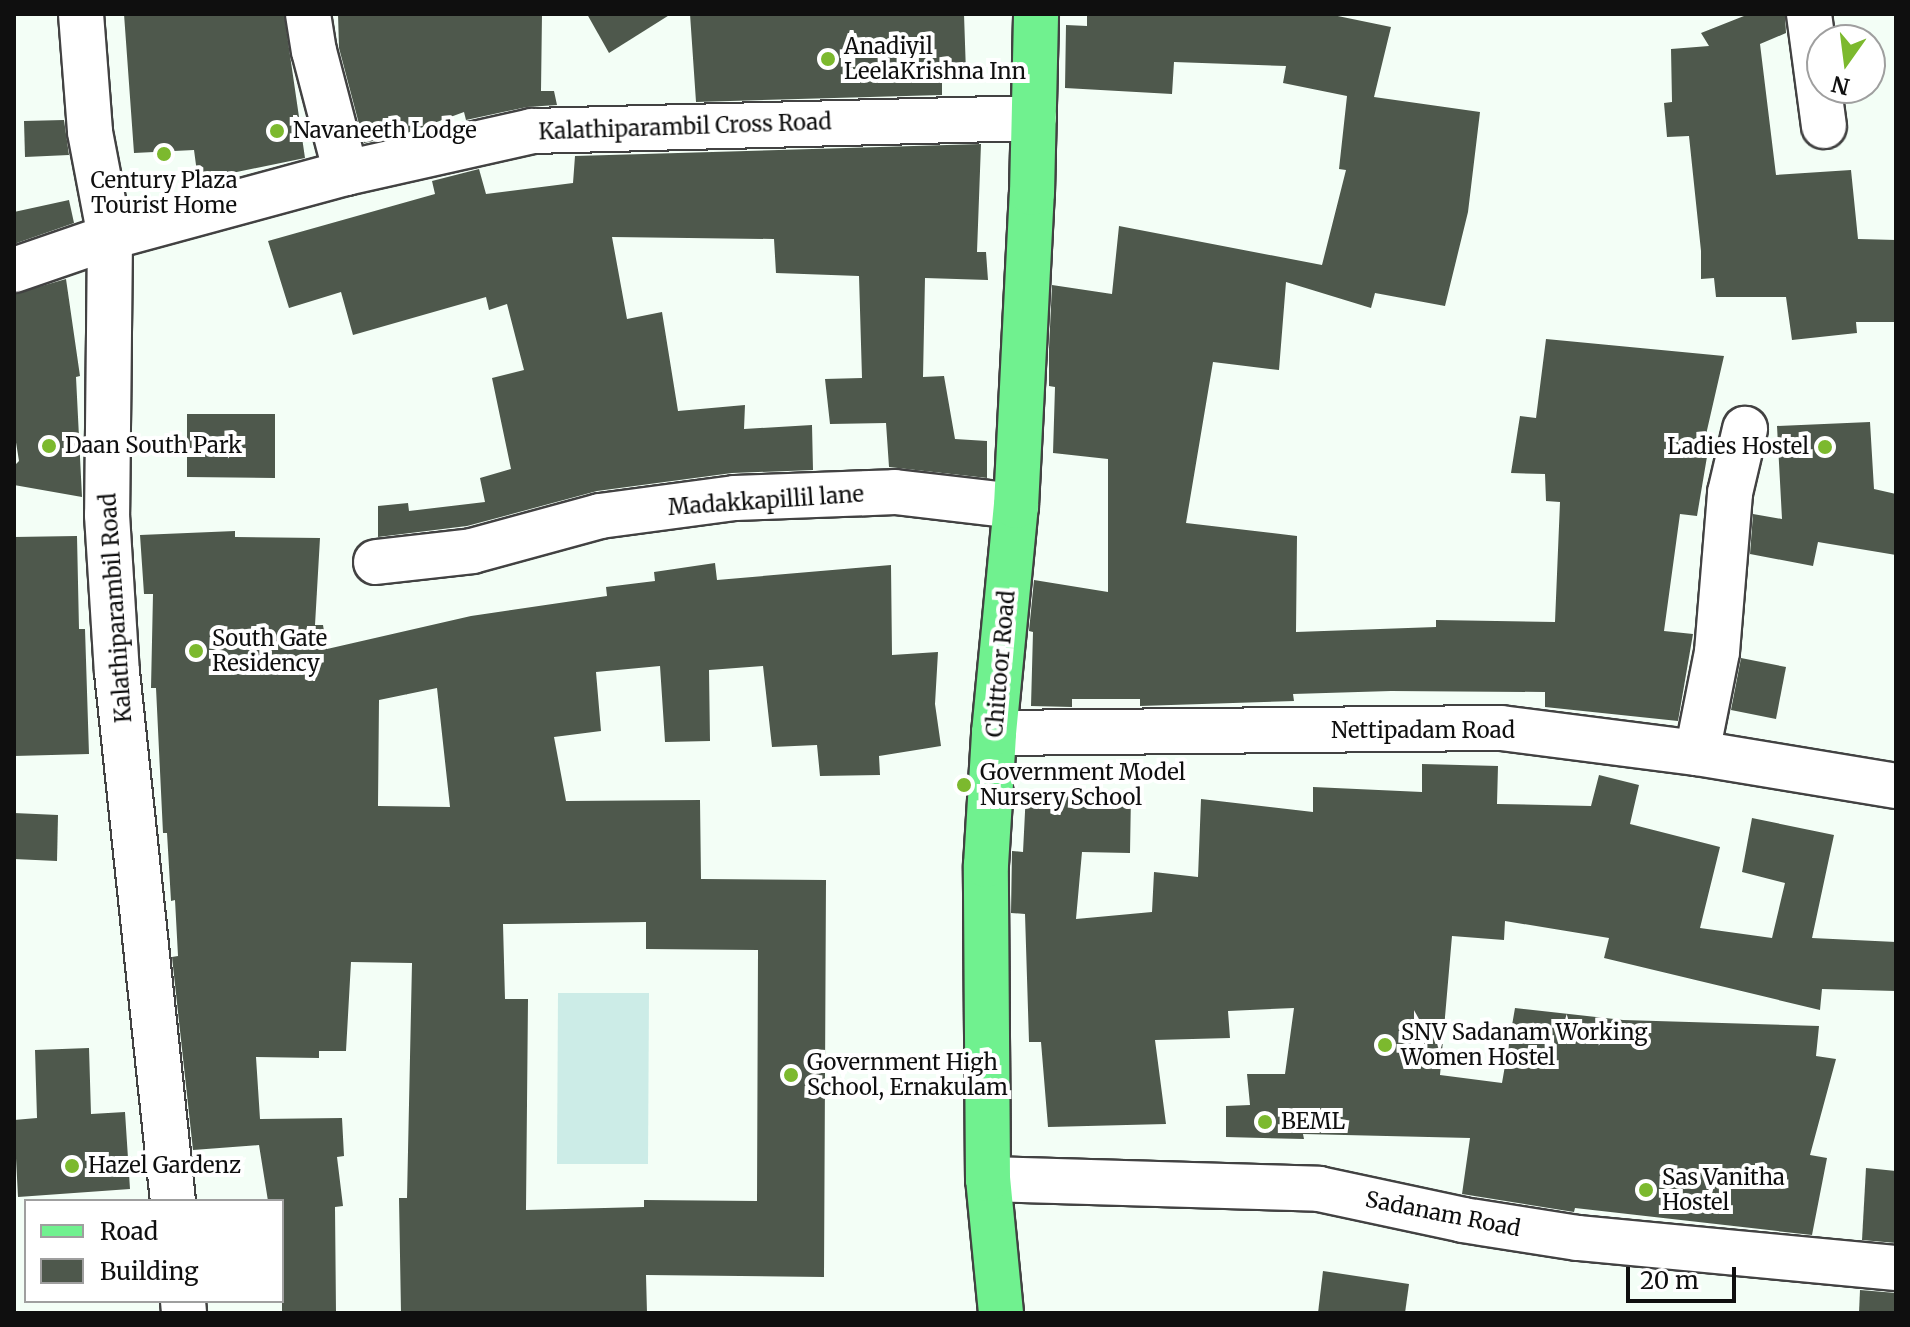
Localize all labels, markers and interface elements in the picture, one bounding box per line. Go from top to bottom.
north arrow [1806,24,1886,104]
place label: Anadiyil LeelaKrishna Inn [844,33,1026,84]
marker: Anadiyil LeelaKrishna Inn [819,50,837,68]
text: N [1829,70,1853,101]
street label: Kalathiparambil Cross Road [538,109,832,145]
place label: Navaneeth Lodge [293,118,477,144]
marker: Navaneeth Lodge [268,122,286,140]
marker: Century Plaza Tourist Home [155,145,173,163]
place label: Century Plaza Tourist Home [90,167,238,218]
place label: Daan South Park [65,433,242,459]
place label: Ladies Hostel [1667,434,1809,460]
marker: Daan South Park [40,437,58,455]
marker: Ladies Hostel [1816,438,1834,456]
street label: Madakkapillil lane [667,481,865,521]
street label: Kalathiparambil Road [95,492,137,724]
street label: Chittoor Road [981,590,1021,738]
place label: South Gate Residency [212,625,327,676]
marker: South Gate Residency [187,642,205,660]
street label: Nettipadam Road [1331,718,1515,744]
place label: Government Model Nursery School [980,759,1185,810]
marker: Government Model Nursery School [955,776,973,794]
place label: SNV Sadanam Working Women Hostel [1401,1019,1648,1070]
marker: SNV Sadanam Working Women Hostel [1376,1036,1394,1054]
place label: Government High School, Ernakulam [807,1049,1008,1100]
marker: Government High School, Ernakulam [782,1066,800,1084]
place label: BEML [1281,1109,1345,1135]
marker: BEML [1256,1113,1274,1131]
place label: Hazel Gardenz [88,1153,241,1179]
marker: Hazel Gardenz [63,1157,81,1175]
place label: Sas Vanitha Hostel [1662,1164,1785,1216]
marker: Sas Vanitha Hostel [1637,1181,1655,1199]
street label: Sadanam Road [1363,1186,1523,1242]
legend [24,1199,284,1303]
text: Road [100,1216,158,1247]
scale bar [1630,1251,1740,1301]
text: Building [100,1256,199,1287]
text: 20 m [1640,1265,1699,1296]

